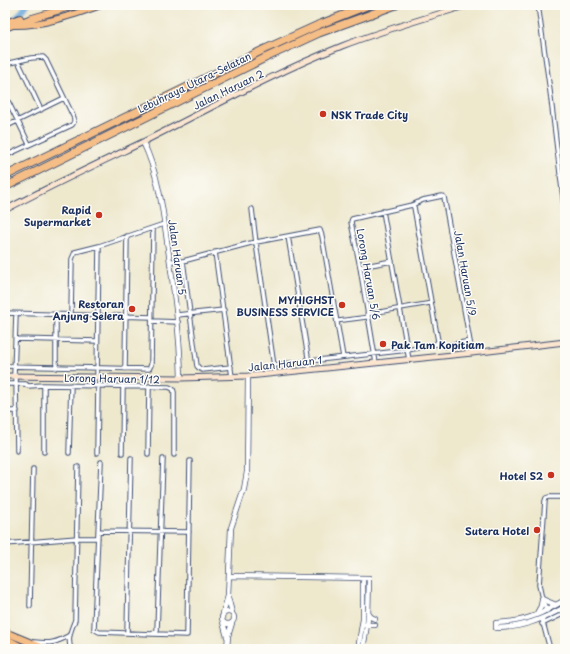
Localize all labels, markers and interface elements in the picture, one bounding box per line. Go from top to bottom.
street label: Lebuhraya Utara–Selatan [135,48,253,116]
street label: Jalan Haruan 2 [190,65,266,113]
place label: NSK Trade City [331,107,408,122]
marker: NSK Trade City [318,109,328,119]
place label: Rapid Supermarket [24,202,91,229]
marker: Rapid Supermarket [94,210,104,220]
street label: Jalan Haruan 5 [165,218,191,296]
street label: Lorong Haruan 5/6 [354,227,384,321]
street label: Jalan Haruan 5/9 [451,229,481,317]
place label: MYHIGHST BUSINESS SERVICE [236,292,334,319]
place label: Restoran Anjung Selera [53,296,124,323]
marker: MYHIGHST BUSINESS SERVICE [337,300,347,310]
marker: Restoran Anjung Selera [127,304,137,314]
place label: Pak Tam Kopitiam [391,337,484,352]
marker: Pak Tam Kopitiam [378,339,388,349]
street label: Jalan Haruan 1 [247,352,323,374]
street label: Lorong Haruan 1/12 [64,370,160,386]
place label: Hotel S2 [500,468,543,483]
marker: Hotel S2 [546,470,556,480]
place label: Sutera Hotel [465,523,529,538]
marker: Sutera Hotel [532,525,542,535]

